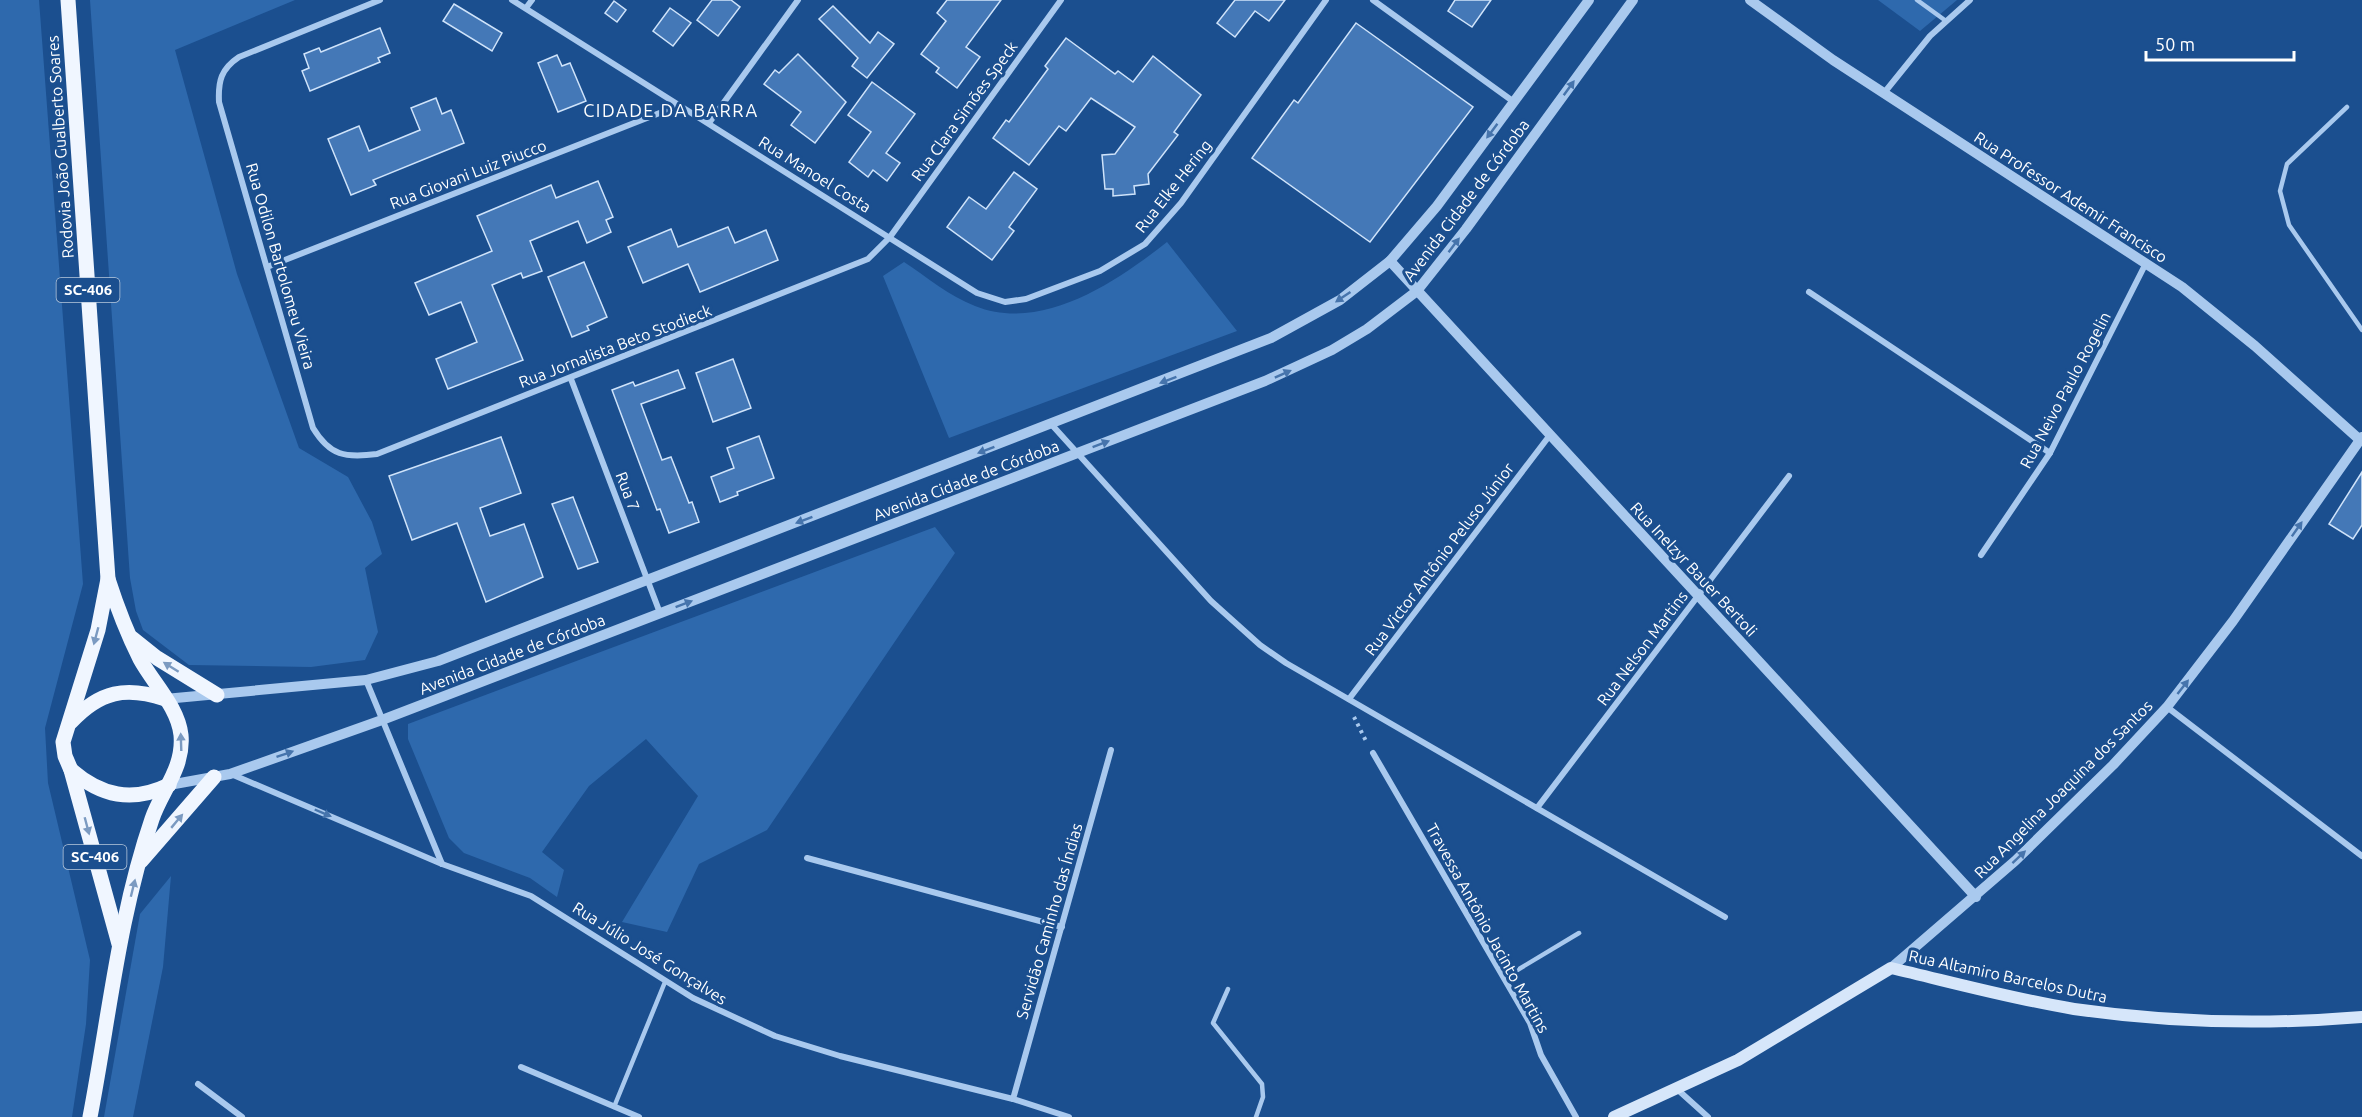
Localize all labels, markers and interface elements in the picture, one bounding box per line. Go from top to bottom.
scale bar [2146,24,2294,62]
text: 50 m [2155,34,2195,54]
street label: Rodovia João Gualberto Soares [43,35,77,259]
street label: Rua Clara Simões Speck [907,38,1021,184]
one-way arrow [1563,80,1575,96]
district label: CIDADE DA BARRA [583,100,759,120]
street label: Avenida Cidade de Córdoba [1399,116,1533,284]
one-way arrow [1486,123,1498,139]
street label: Rua Professor Ademir Francisco [1971,128,2171,266]
street label: Rua Manoel Costa [756,132,874,216]
street label: Rua Giovani Luiz Piucco [387,136,549,212]
street label: Rua Elke Hering [1131,136,1215,236]
street label: Rua Odilon Bartolomeu Vieira [243,161,319,371]
one-way arrow [1447,238,1459,253]
road number: SC-406 [56,278,119,302]
one-way arrow [1336,291,1352,303]
street label: Rua Jornalista Beto Stodieck [516,301,714,391]
street label: Rua Neivo Paulo Rogelin [2016,309,2114,471]
one-way arrow [1274,368,1292,378]
one-way arrow [1158,375,1176,385]
street label: Avenida Cidade de Córdoba [871,436,1061,524]
one-way arrow [1092,439,1110,448]
one-way arrow [976,445,994,455]
street label: Rua Victor Antônio Peluso Júnior [1361,459,1517,659]
street label: Rua 7 [612,469,644,513]
street label: Rua Inelzyr Bauer Bertoli [1627,498,1761,640]
one-way arrow [794,516,812,526]
one-way arrow [2291,521,2302,537]
street label: Rua Nelson Martins [1593,587,1691,709]
one-way arrow [675,599,693,608]
street label: Avenida Cidade de Córdoba [417,610,607,698]
one-way arrow [91,628,100,646]
one-way arrow [163,661,179,672]
one-way arrow [2177,679,2190,695]
street label: Rua Angelina Joaquina dos Santos [1970,696,2156,882]
one-way arrow [176,732,185,751]
one-way arrow [276,749,294,759]
one-way arrow [314,808,332,818]
one-way arrow [171,813,184,829]
one-way arrow [83,817,92,835]
street label: Servidão Caminho das Índias [1010,820,1086,1021]
street label: Travessa Antônio Jacinto Martins [1423,820,1553,1036]
road number: SC-406 [64,845,127,869]
one-way arrow [2011,851,2025,865]
one-way arrow [128,878,138,897]
street label: Rua Júlio José Gonçalves [570,898,730,1008]
street label: Rua Altamiro Barcelos Dutra [1907,946,2109,1006]

